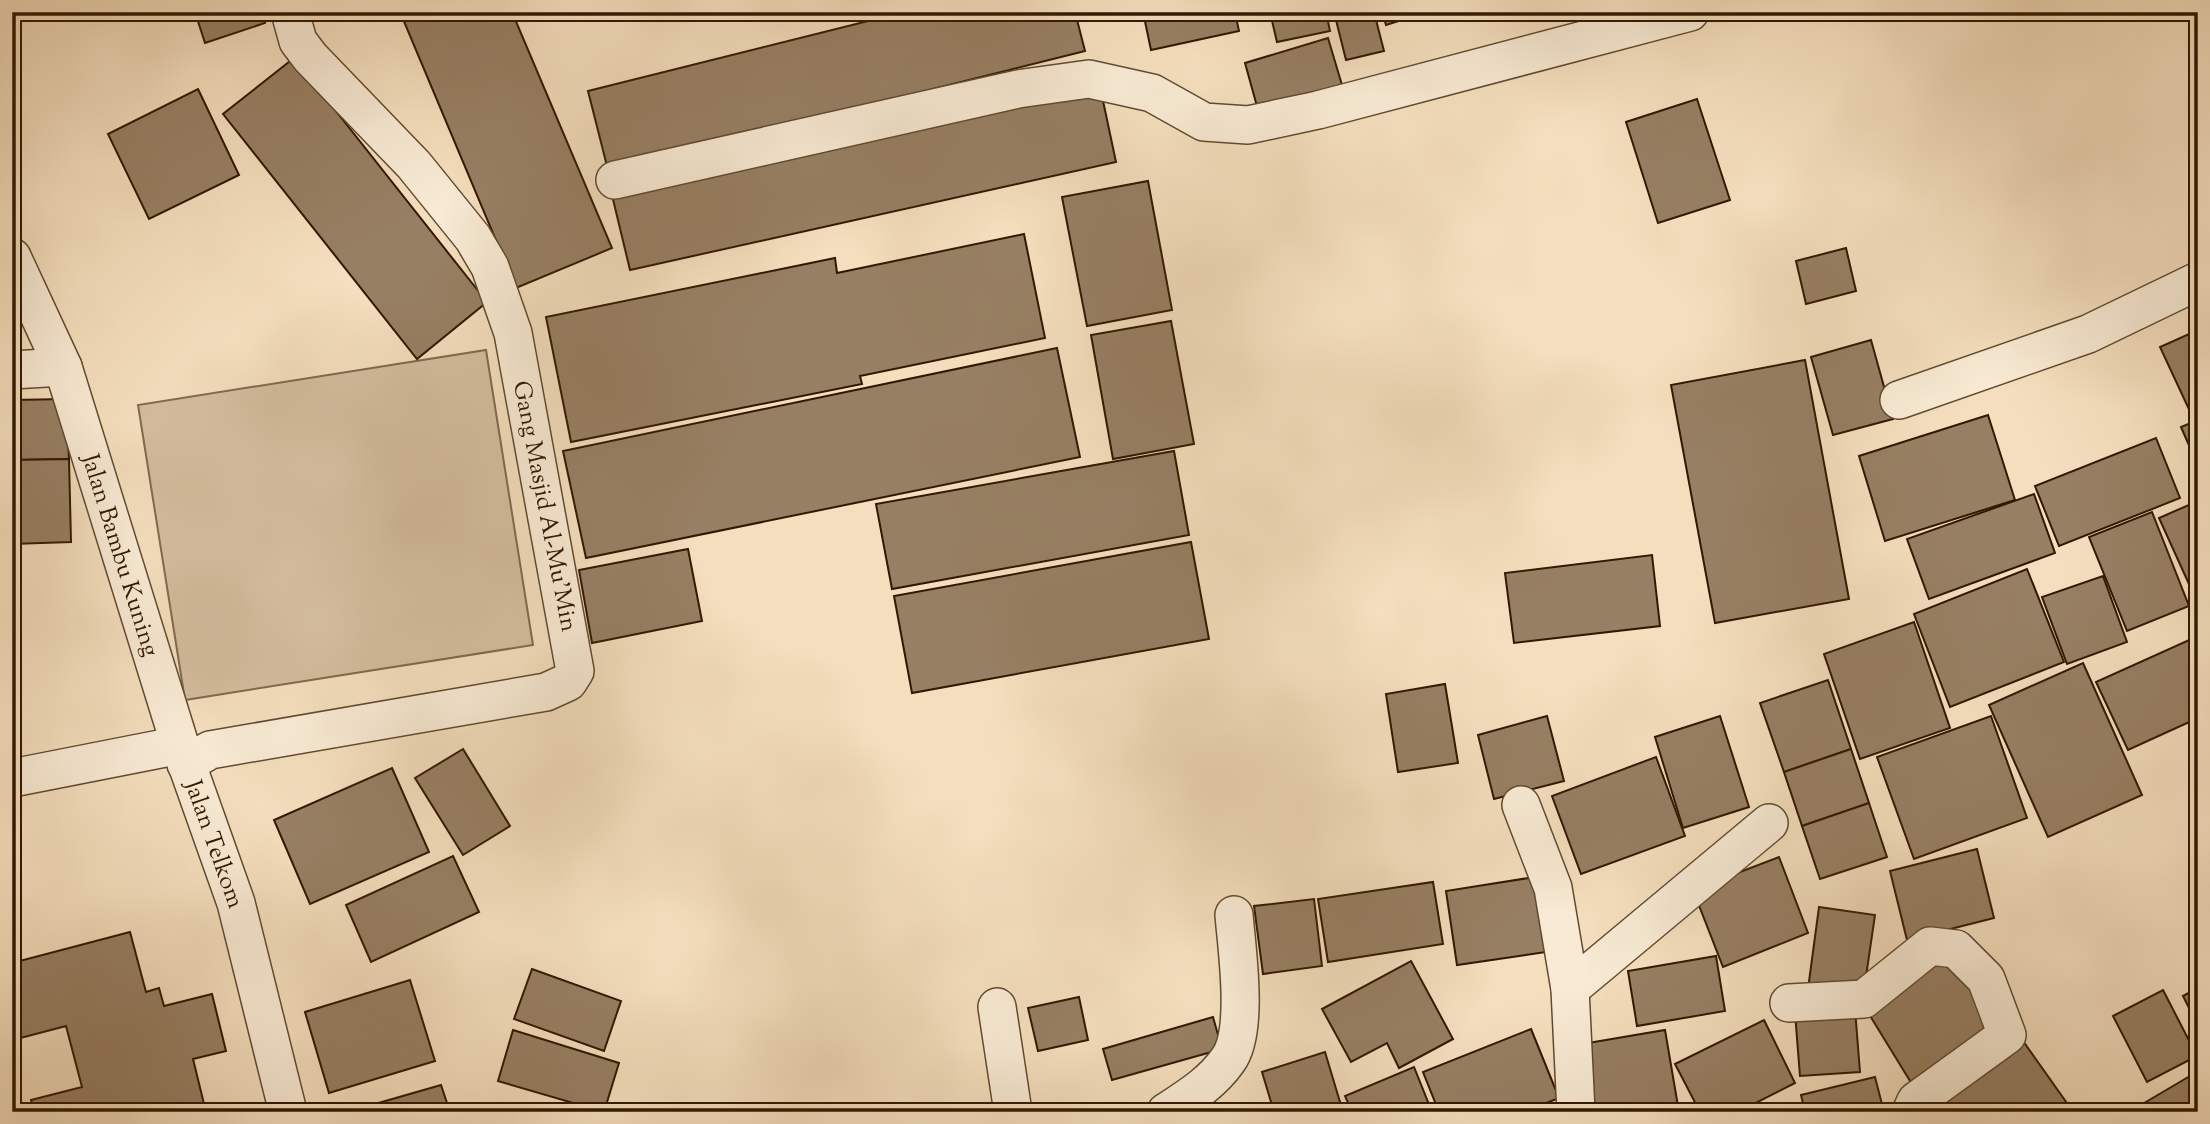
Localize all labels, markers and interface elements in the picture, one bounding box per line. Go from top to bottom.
street label: Gang Masjid Al-Mu'Min [503,378,585,635]
street label: Jalan Bambu Kuning [71,448,167,661]
street label: Jalan Telkom [174,774,251,913]

